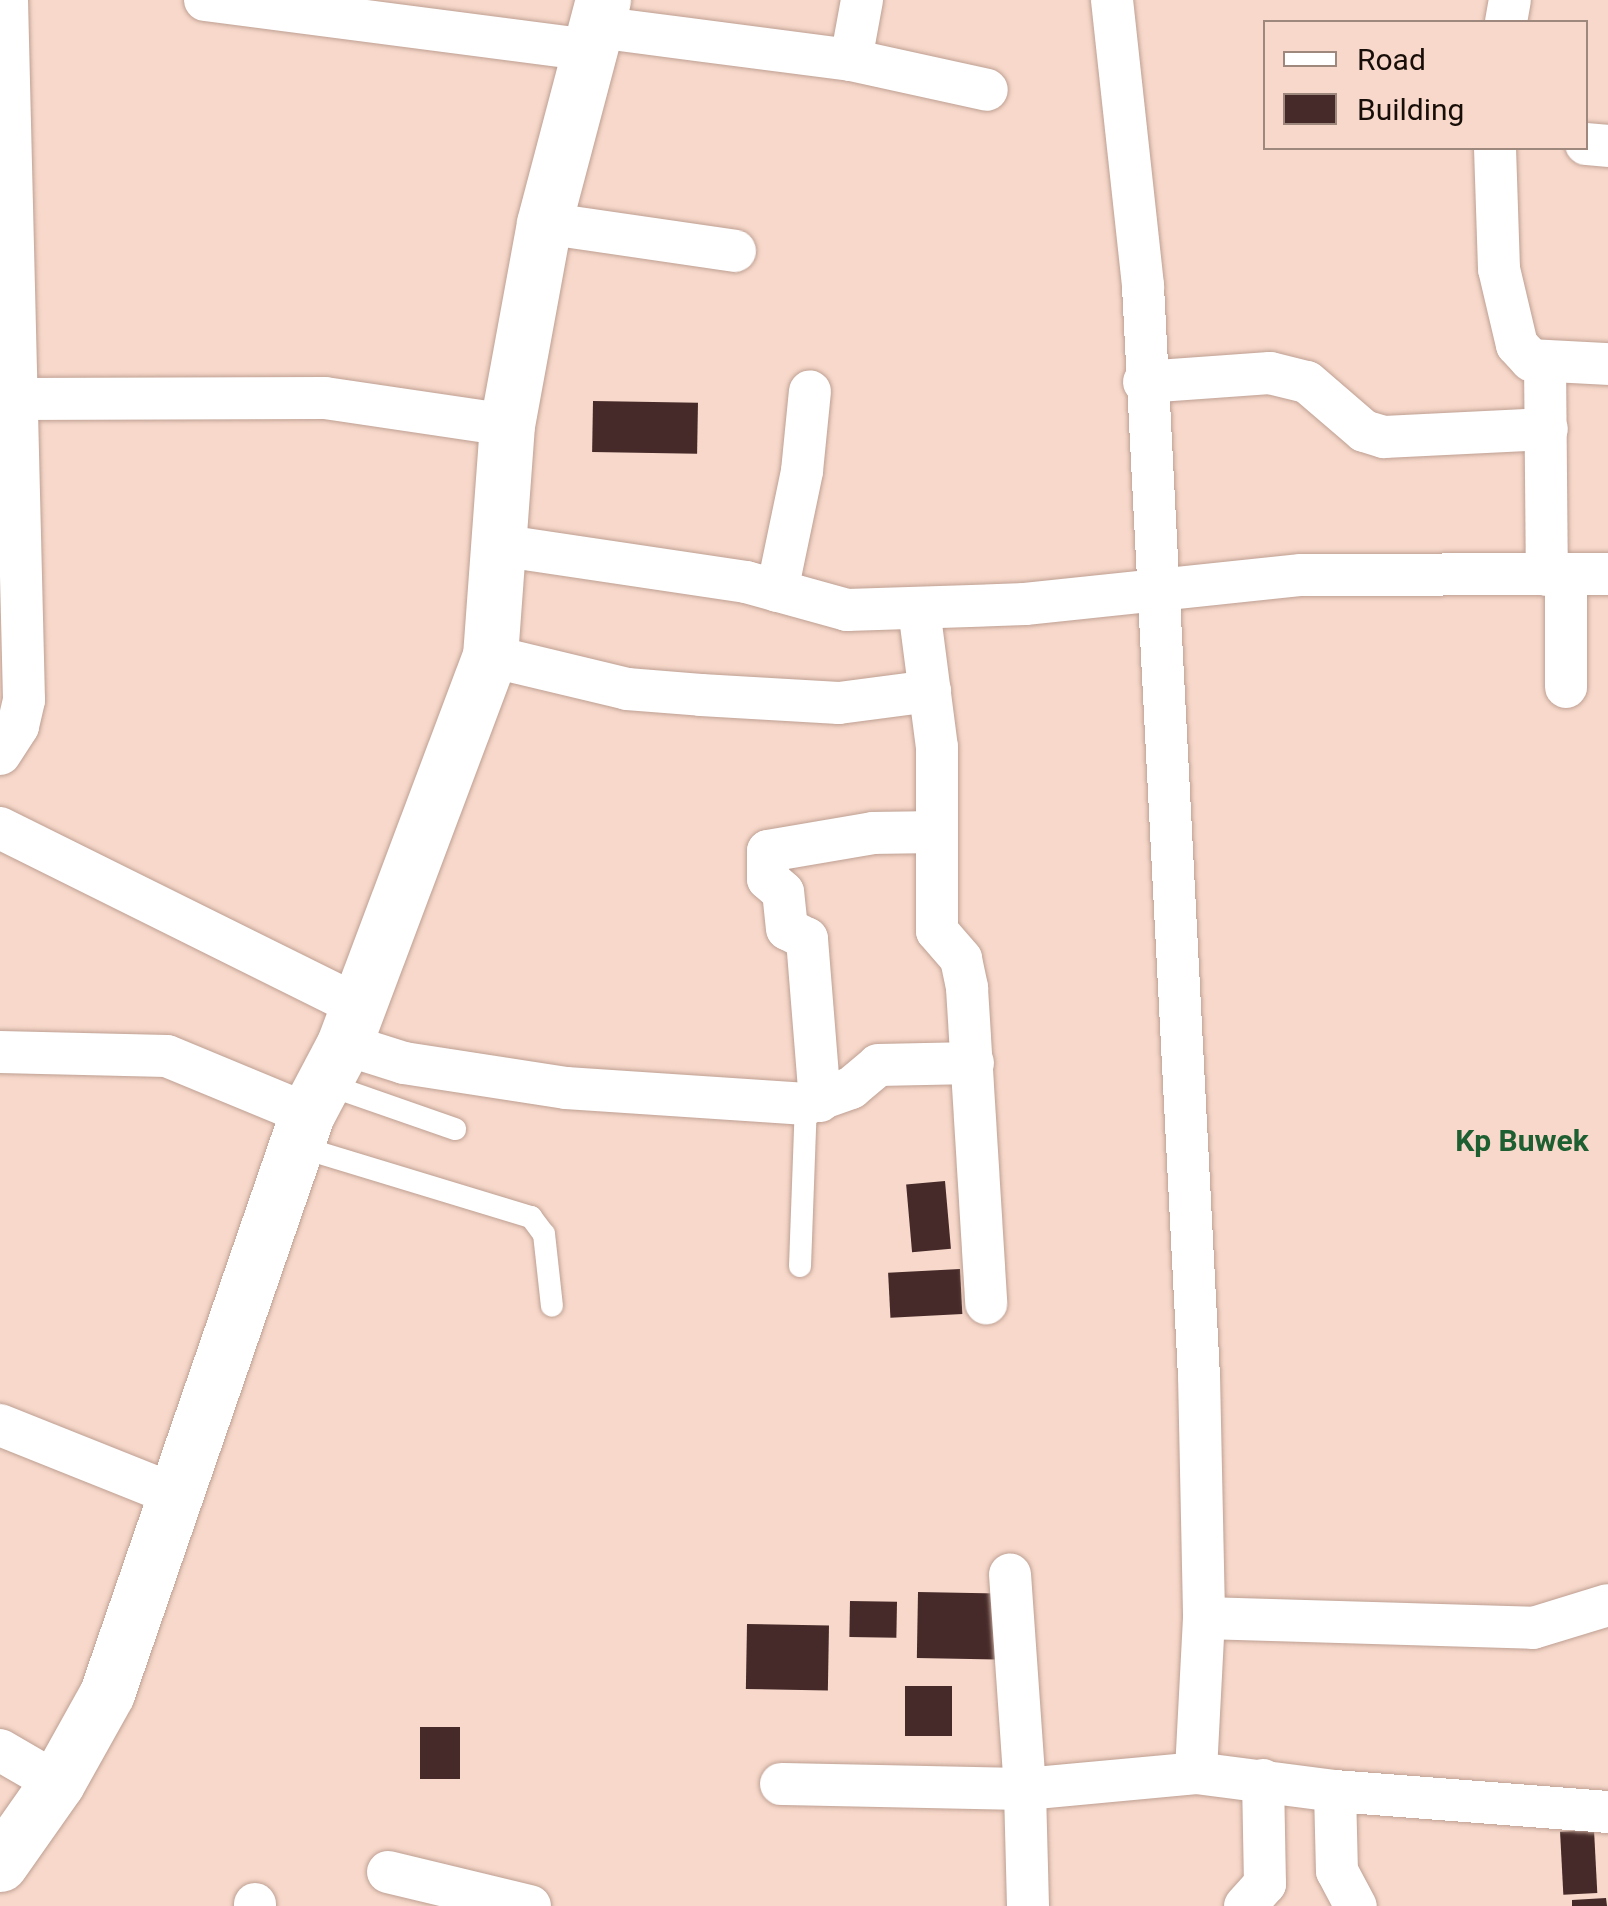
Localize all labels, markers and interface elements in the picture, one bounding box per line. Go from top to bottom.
legend [1263,20,1588,150]
text: Road [1357,42,1426,77]
text: Building [1357,92,1464,127]
district label: Kp Buwek [1455,1123,1589,1159]

